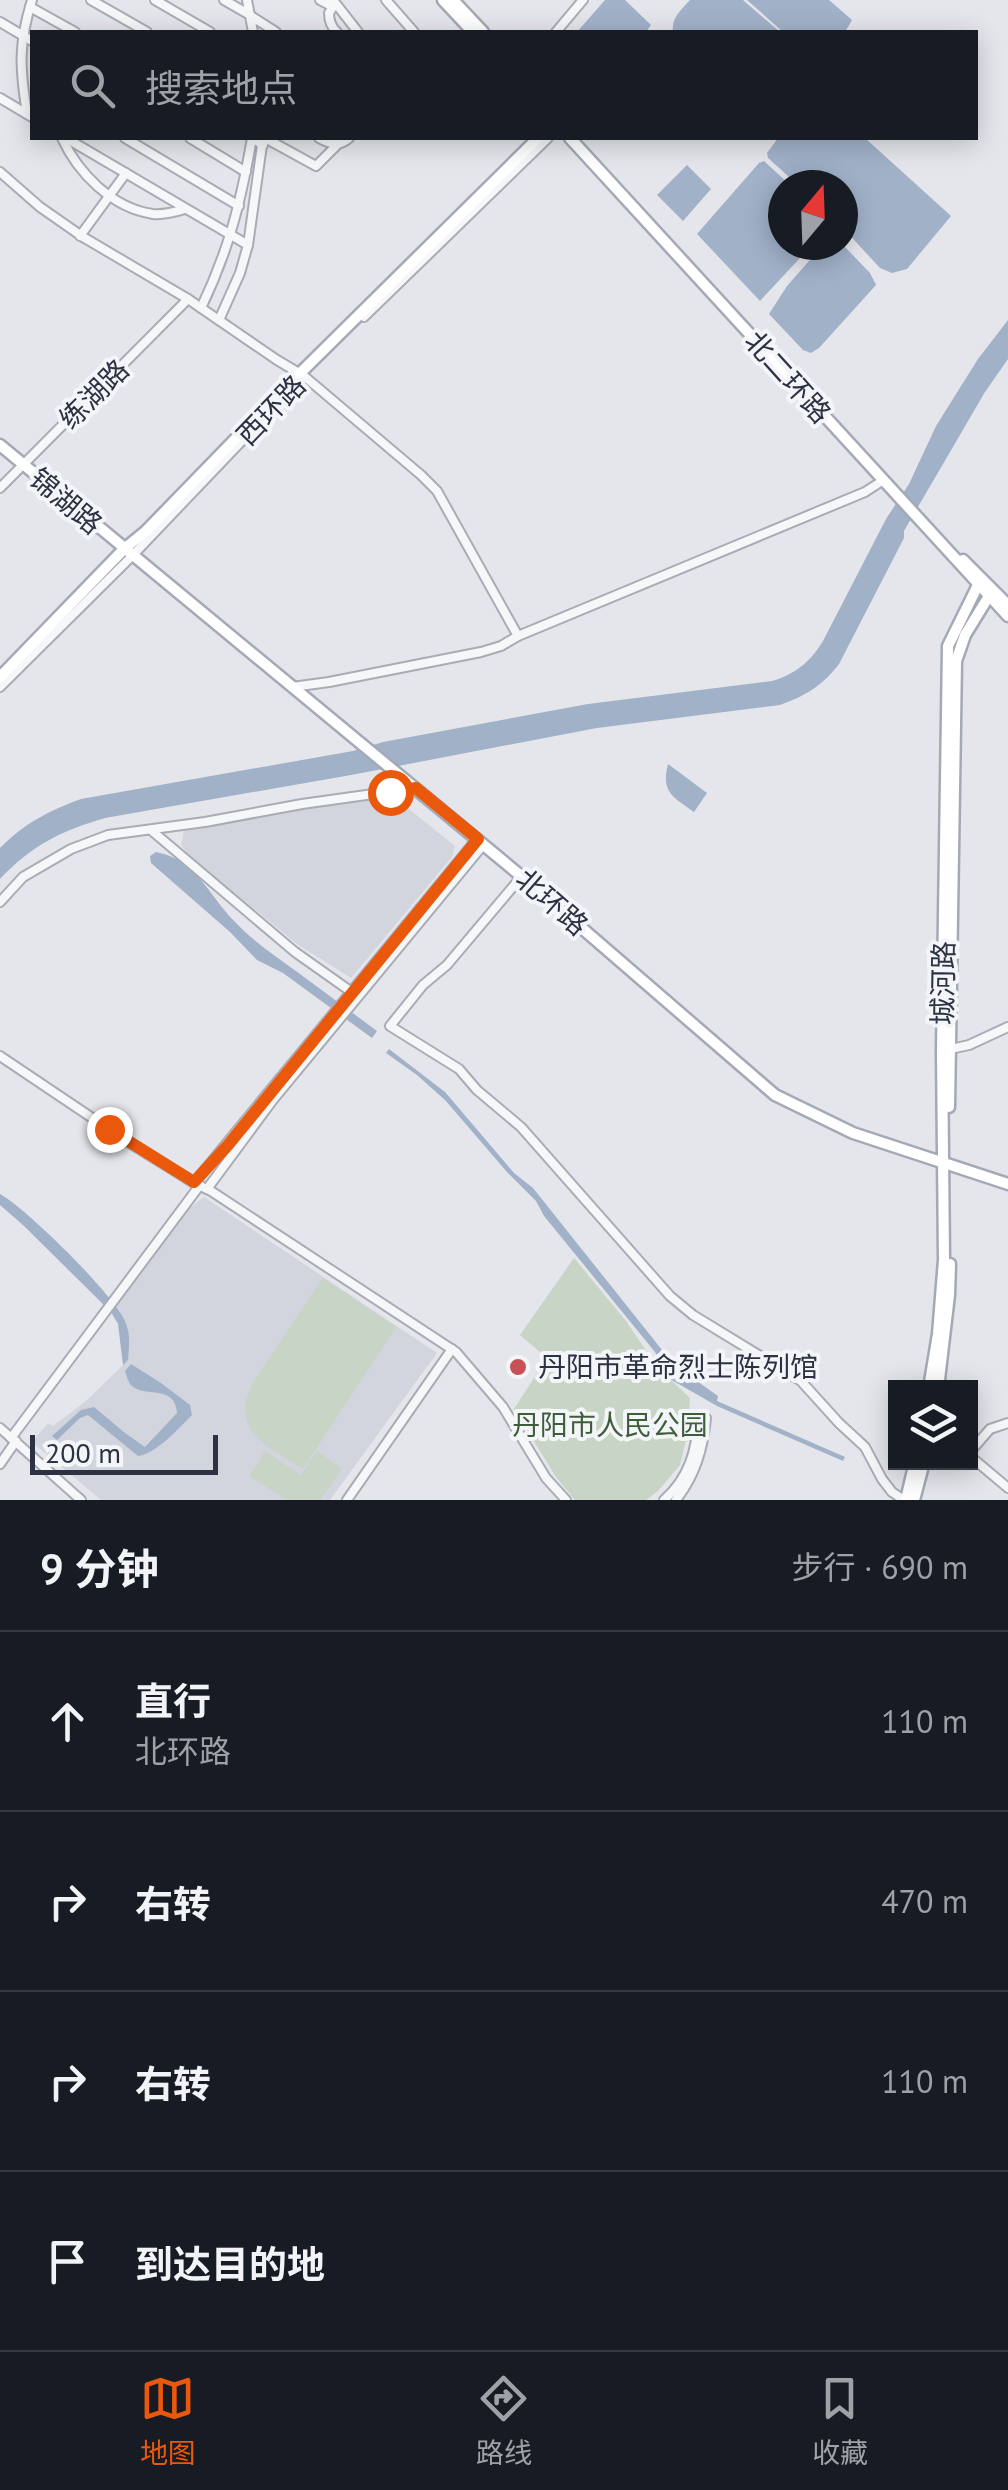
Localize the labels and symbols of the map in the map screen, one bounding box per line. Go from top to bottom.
north arrow [768,170,858,260]
street label: 北二环路 [737,323,840,431]
street label: 练湖路 [51,351,136,436]
street label: 西环路 [228,367,313,453]
street label: 锦湖路 [22,459,110,542]
route start [368,770,414,816]
street label: 北环路 [508,860,596,943]
street label: 城河路 [923,941,962,1025]
route end [87,1107,133,1153]
place label: 丹阳市革命烈士陈列馆 [538,1348,818,1385]
marker: 丹阳市革命烈士陈列馆 [507,1356,529,1378]
park label: 丹阳市人民公园 [512,1406,708,1443]
scale bar [30,1430,218,1474]

